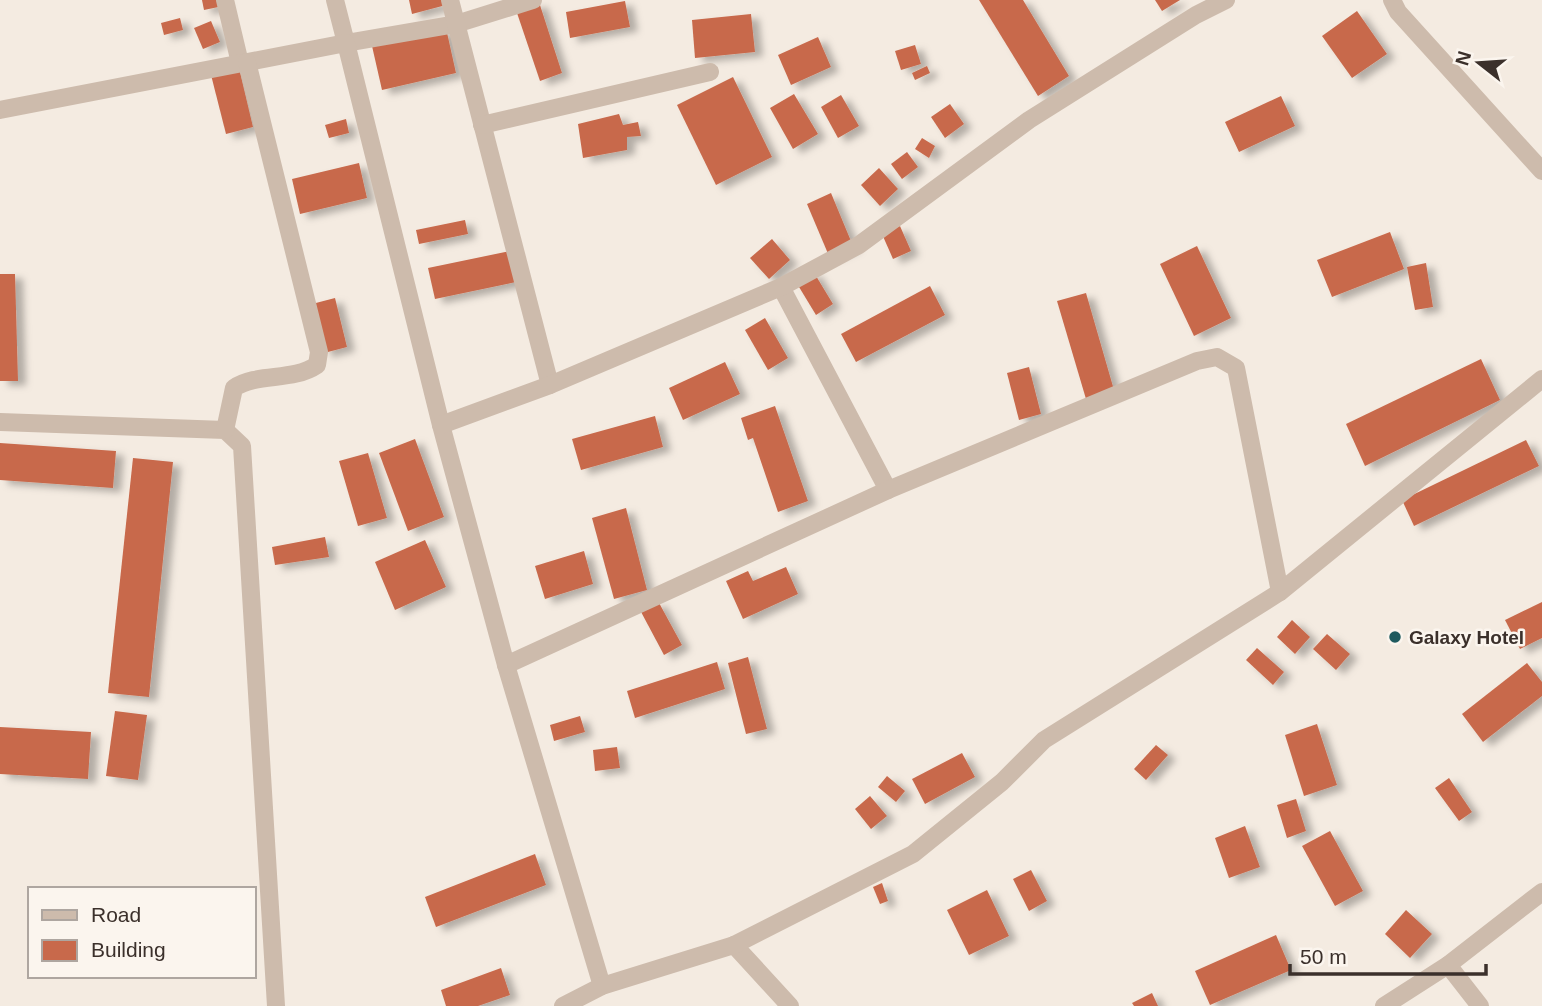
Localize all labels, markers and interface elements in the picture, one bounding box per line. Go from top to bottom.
north arrow [1444,28,1514,98]
text: N [1451,49,1475,68]
place label: Galaxy Hotel [1409,627,1524,648]
marker: Galaxy Hotel [1387,629,1403,645]
legend [28,887,256,978]
text: Road [91,903,141,926]
scale bar [1290,932,1486,976]
text: Building [91,938,166,961]
text: 50 m [1300,945,1347,968]

